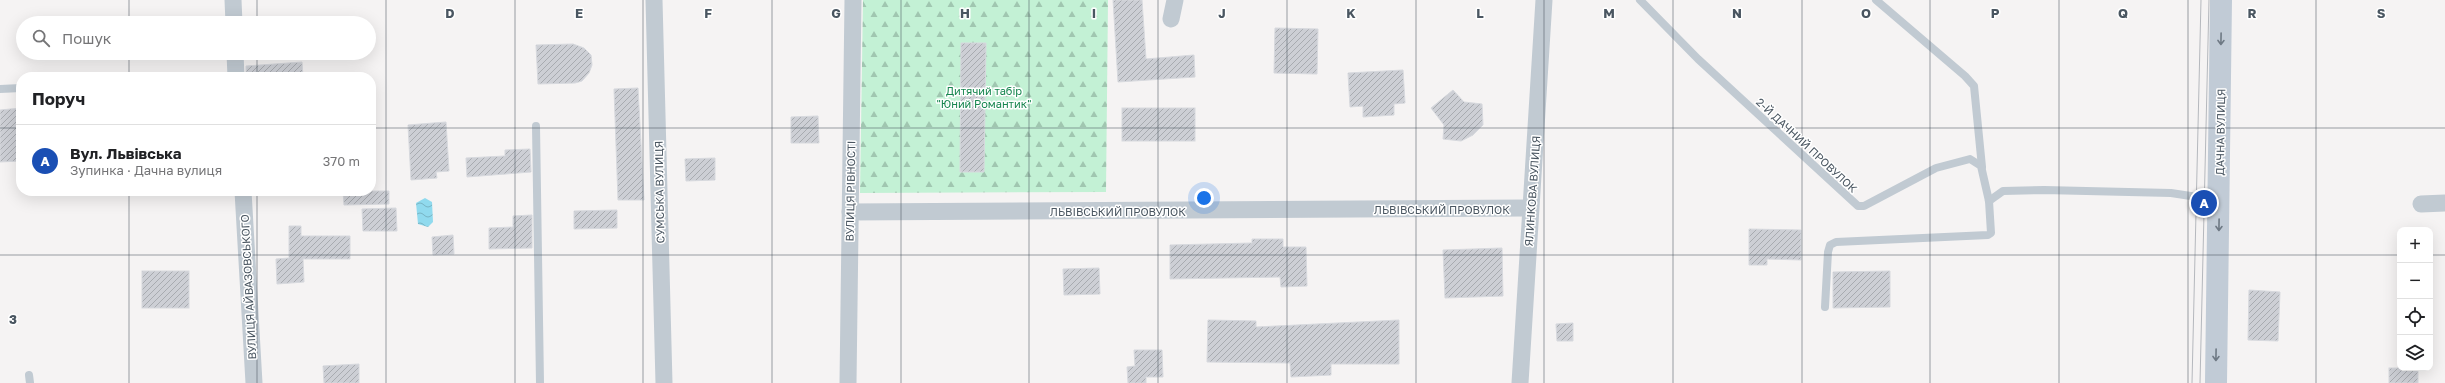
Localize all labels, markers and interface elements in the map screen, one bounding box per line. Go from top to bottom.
text: D [445,5,455,21]
text: E [575,5,583,21]
text: F [704,5,712,21]
text: G [831,5,841,21]
text: H [960,5,970,21]
text: I [1092,5,1096,21]
text: J [1218,5,1226,21]
text: K [1346,5,1356,21]
text: L [1476,5,1484,21]
text: M [1603,5,1615,21]
text: N [1732,5,1742,21]
text: O [1861,5,1871,21]
text: P [1991,5,2000,21]
text: Q [2118,5,2128,21]
text: R [2247,5,2257,21]
text: S [2377,5,2386,21]
search box [16,16,376,60]
icon: search [30,27,52,49]
text: Пошук [62,29,111,47]
one-way arrow [2217,32,2225,45]
park label: Дитячий табір "Юний Романтик" [936,84,1032,110]
text: Поруч [32,88,85,109]
street label: ДАЧНА ВУЛИЦЯ [2213,88,2227,176]
street label: 2-Й ДАЧНИЙ ПРОВУЛОК [1754,95,1860,195]
street label: ЯЛИНКОВА ВУЛИЦЯ [1522,135,1542,247]
street label: СУМСЬКА ВУЛИЦЯ [652,141,666,243]
street label: ВУЛИЦЯ РІВНОСТІ [843,141,857,241]
text: Вул. Львівська [70,144,181,162]
text: A [40,153,50,169]
text: 370 m [323,153,360,169]
text: Зупинка · Дачна вулиця [70,162,222,178]
your location [1194,188,1214,208]
pin: A [2191,188,2217,218]
street label: ЛЬВІВСЬКИЙ ПРОВУЛОК [1374,203,1510,216]
street label: ЛЬВІВСЬКИЙ ПРОВУЛОК [1050,205,1186,218]
street label: ВУЛИЦЯ АЙВАЗОВСЬКОГО [238,214,258,360]
one-way arrow [2215,218,2223,231]
map controls [2397,227,2433,371]
button: + [2397,227,2433,263]
button: − [2397,263,2433,299]
button: locate [2397,299,2433,335]
text: 3 [9,311,17,327]
button: layers [2397,335,2433,371]
one-way arrow [2212,348,2220,361]

